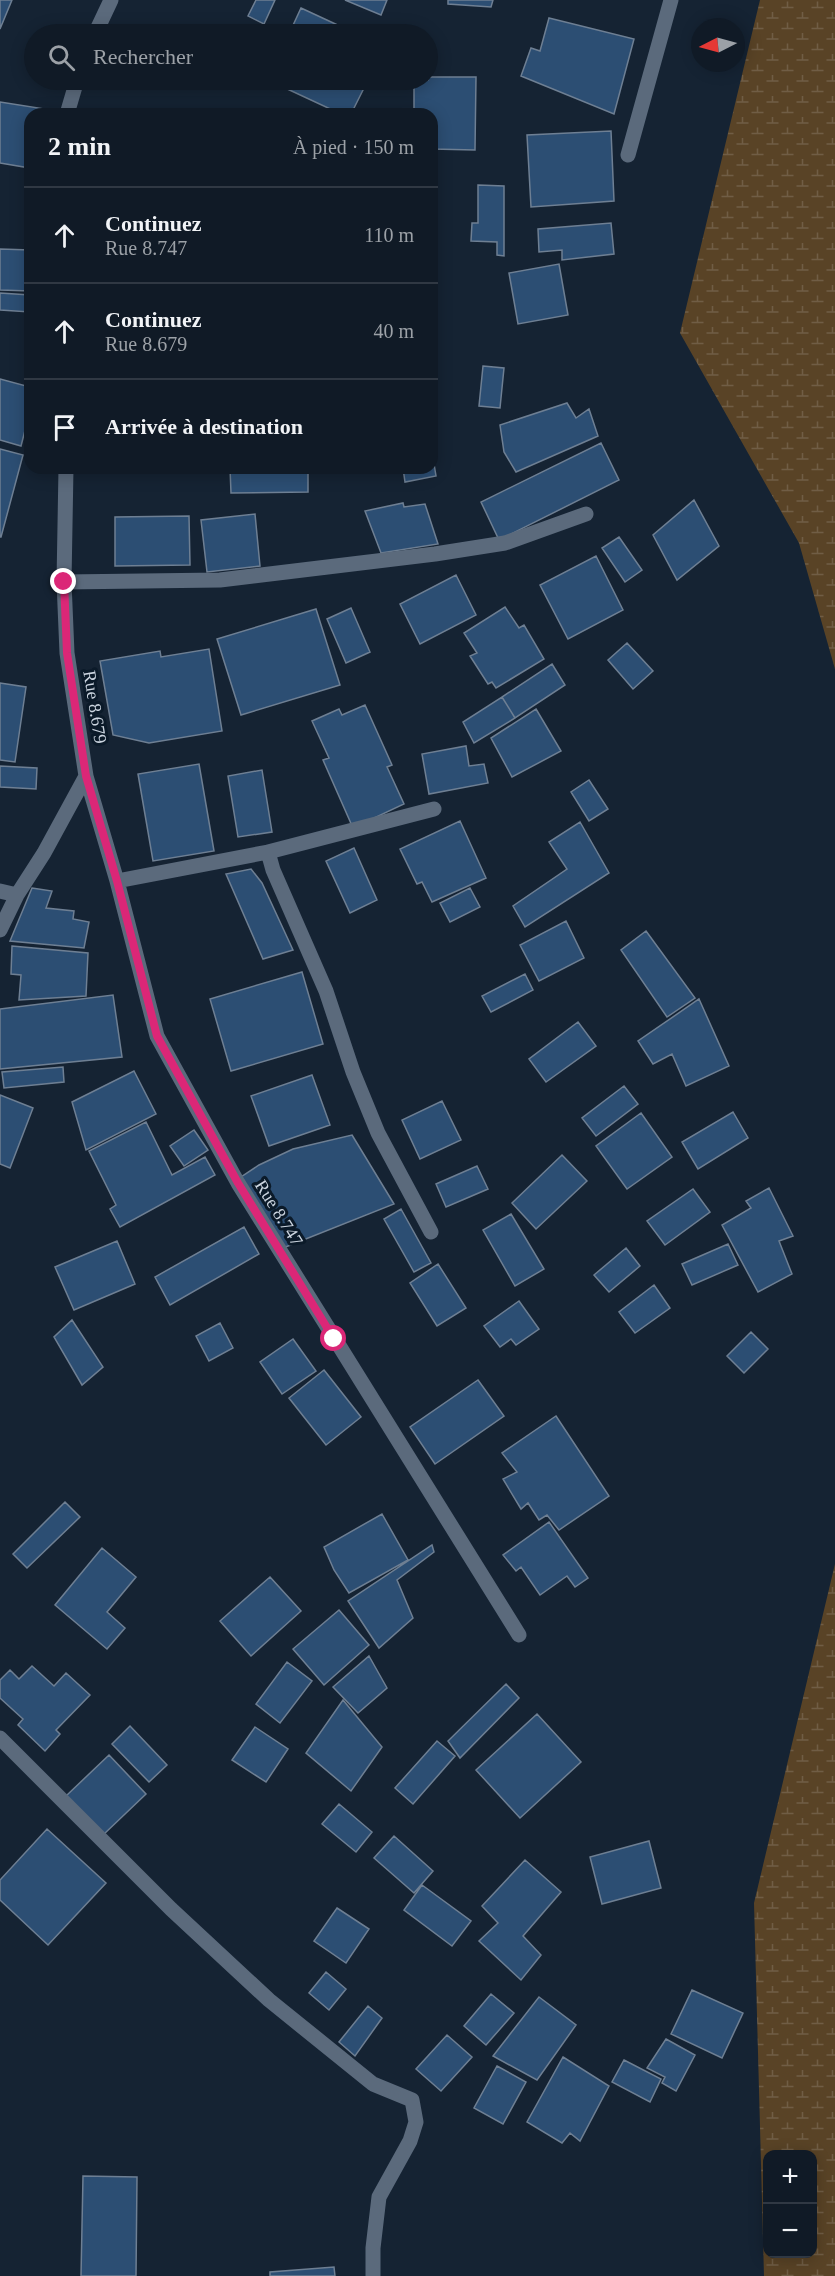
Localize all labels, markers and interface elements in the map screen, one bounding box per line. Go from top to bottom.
north arrow [691,18,745,72]
search box [24,24,438,90]
icon: search [45,41,78,74]
text: Rechercher [93,44,193,69]
text: 2 min [48,132,111,161]
text: À pied · 150 m [293,136,414,158]
text: Continuez [105,211,202,236]
icon: ahead [48,219,81,252]
text: 110 m [364,224,414,246]
text: Rue 8.747 [105,237,187,259]
text: Continuez [105,307,202,332]
icon: ahead [48,315,81,348]
text: 40 m [373,320,414,342]
text: Rue 8.679 [105,333,187,355]
icon: arrive [48,411,81,444]
text: Arrivée à destination [105,414,303,439]
route end [50,568,76,594]
street label: Rue 8.679 [79,669,111,745]
street label: Rue 8.747 [251,1176,307,1250]
route start [320,1325,346,1351]
map controls [763,2150,817,2258]
button: + [763,2150,817,2204]
button: − [763,2204,817,2258]

